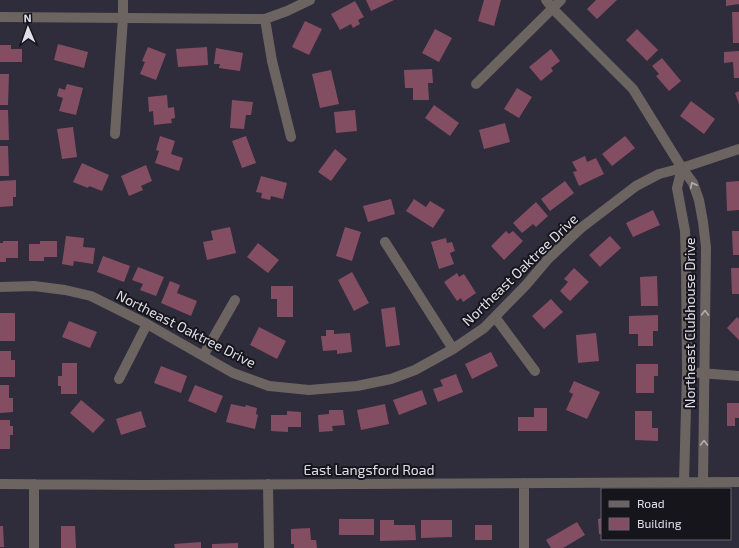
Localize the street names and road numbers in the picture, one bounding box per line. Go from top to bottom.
street label: Northeast Oaktree Drive [458,210,581,329]
street label: Northeast Clubhouse Drive [681,238,698,408]
street label: Northeast Oaktree Drive [114,286,259,371]
street label: East Langsford Road [303,461,435,478]

